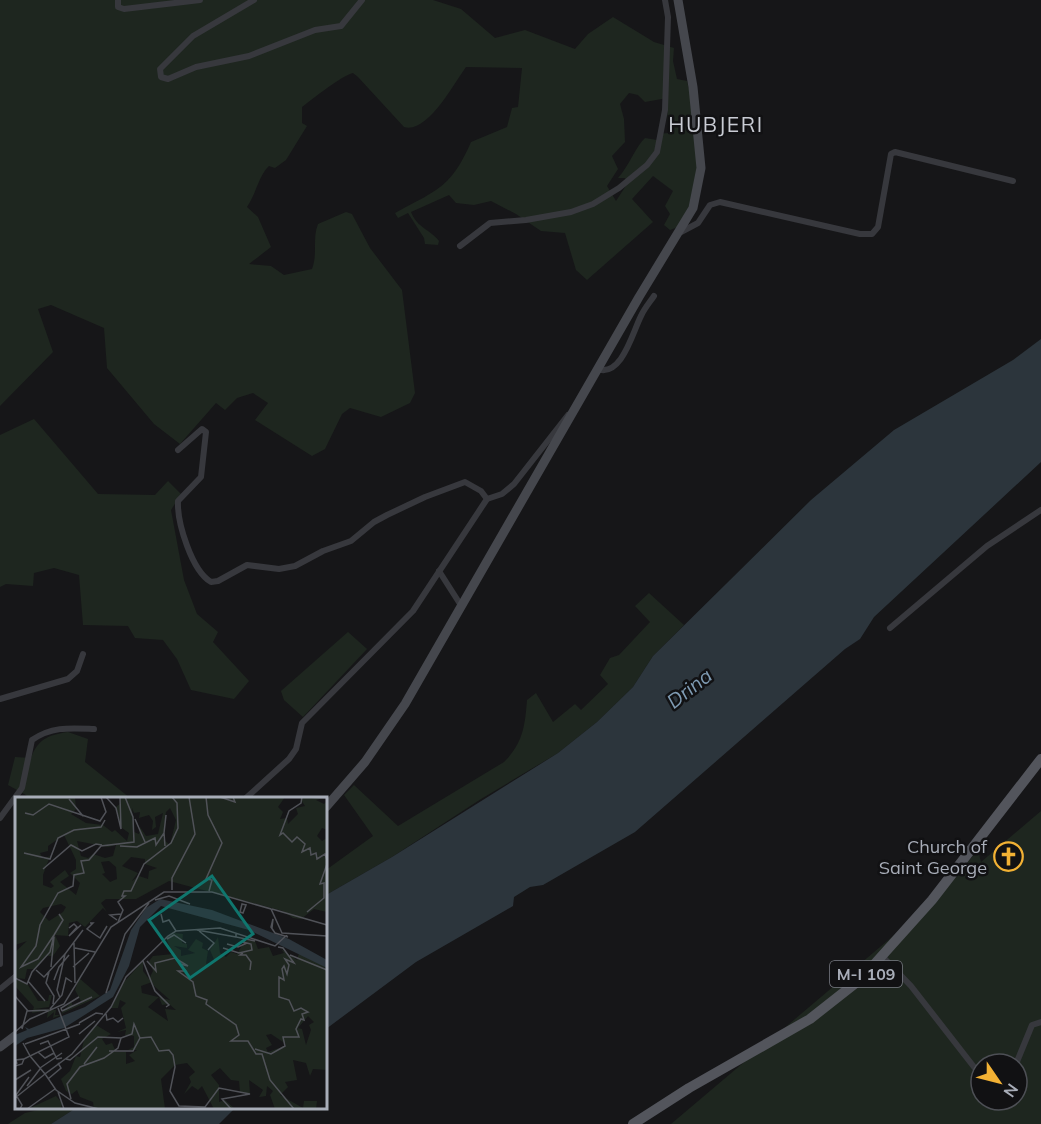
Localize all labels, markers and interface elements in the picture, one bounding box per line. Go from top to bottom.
district label: HUBJERI [668,111,764,137]
water label: Drina [661,663,717,713]
inset map [15,797,327,1109]
place label: Church of Saint George [879,835,988,879]
church icon: Church of Saint George [992,840,1024,872]
road number: M-I 109 [830,961,902,987]
north arrow [969,1052,1029,1112]
text: N [1000,1080,1023,1101]

